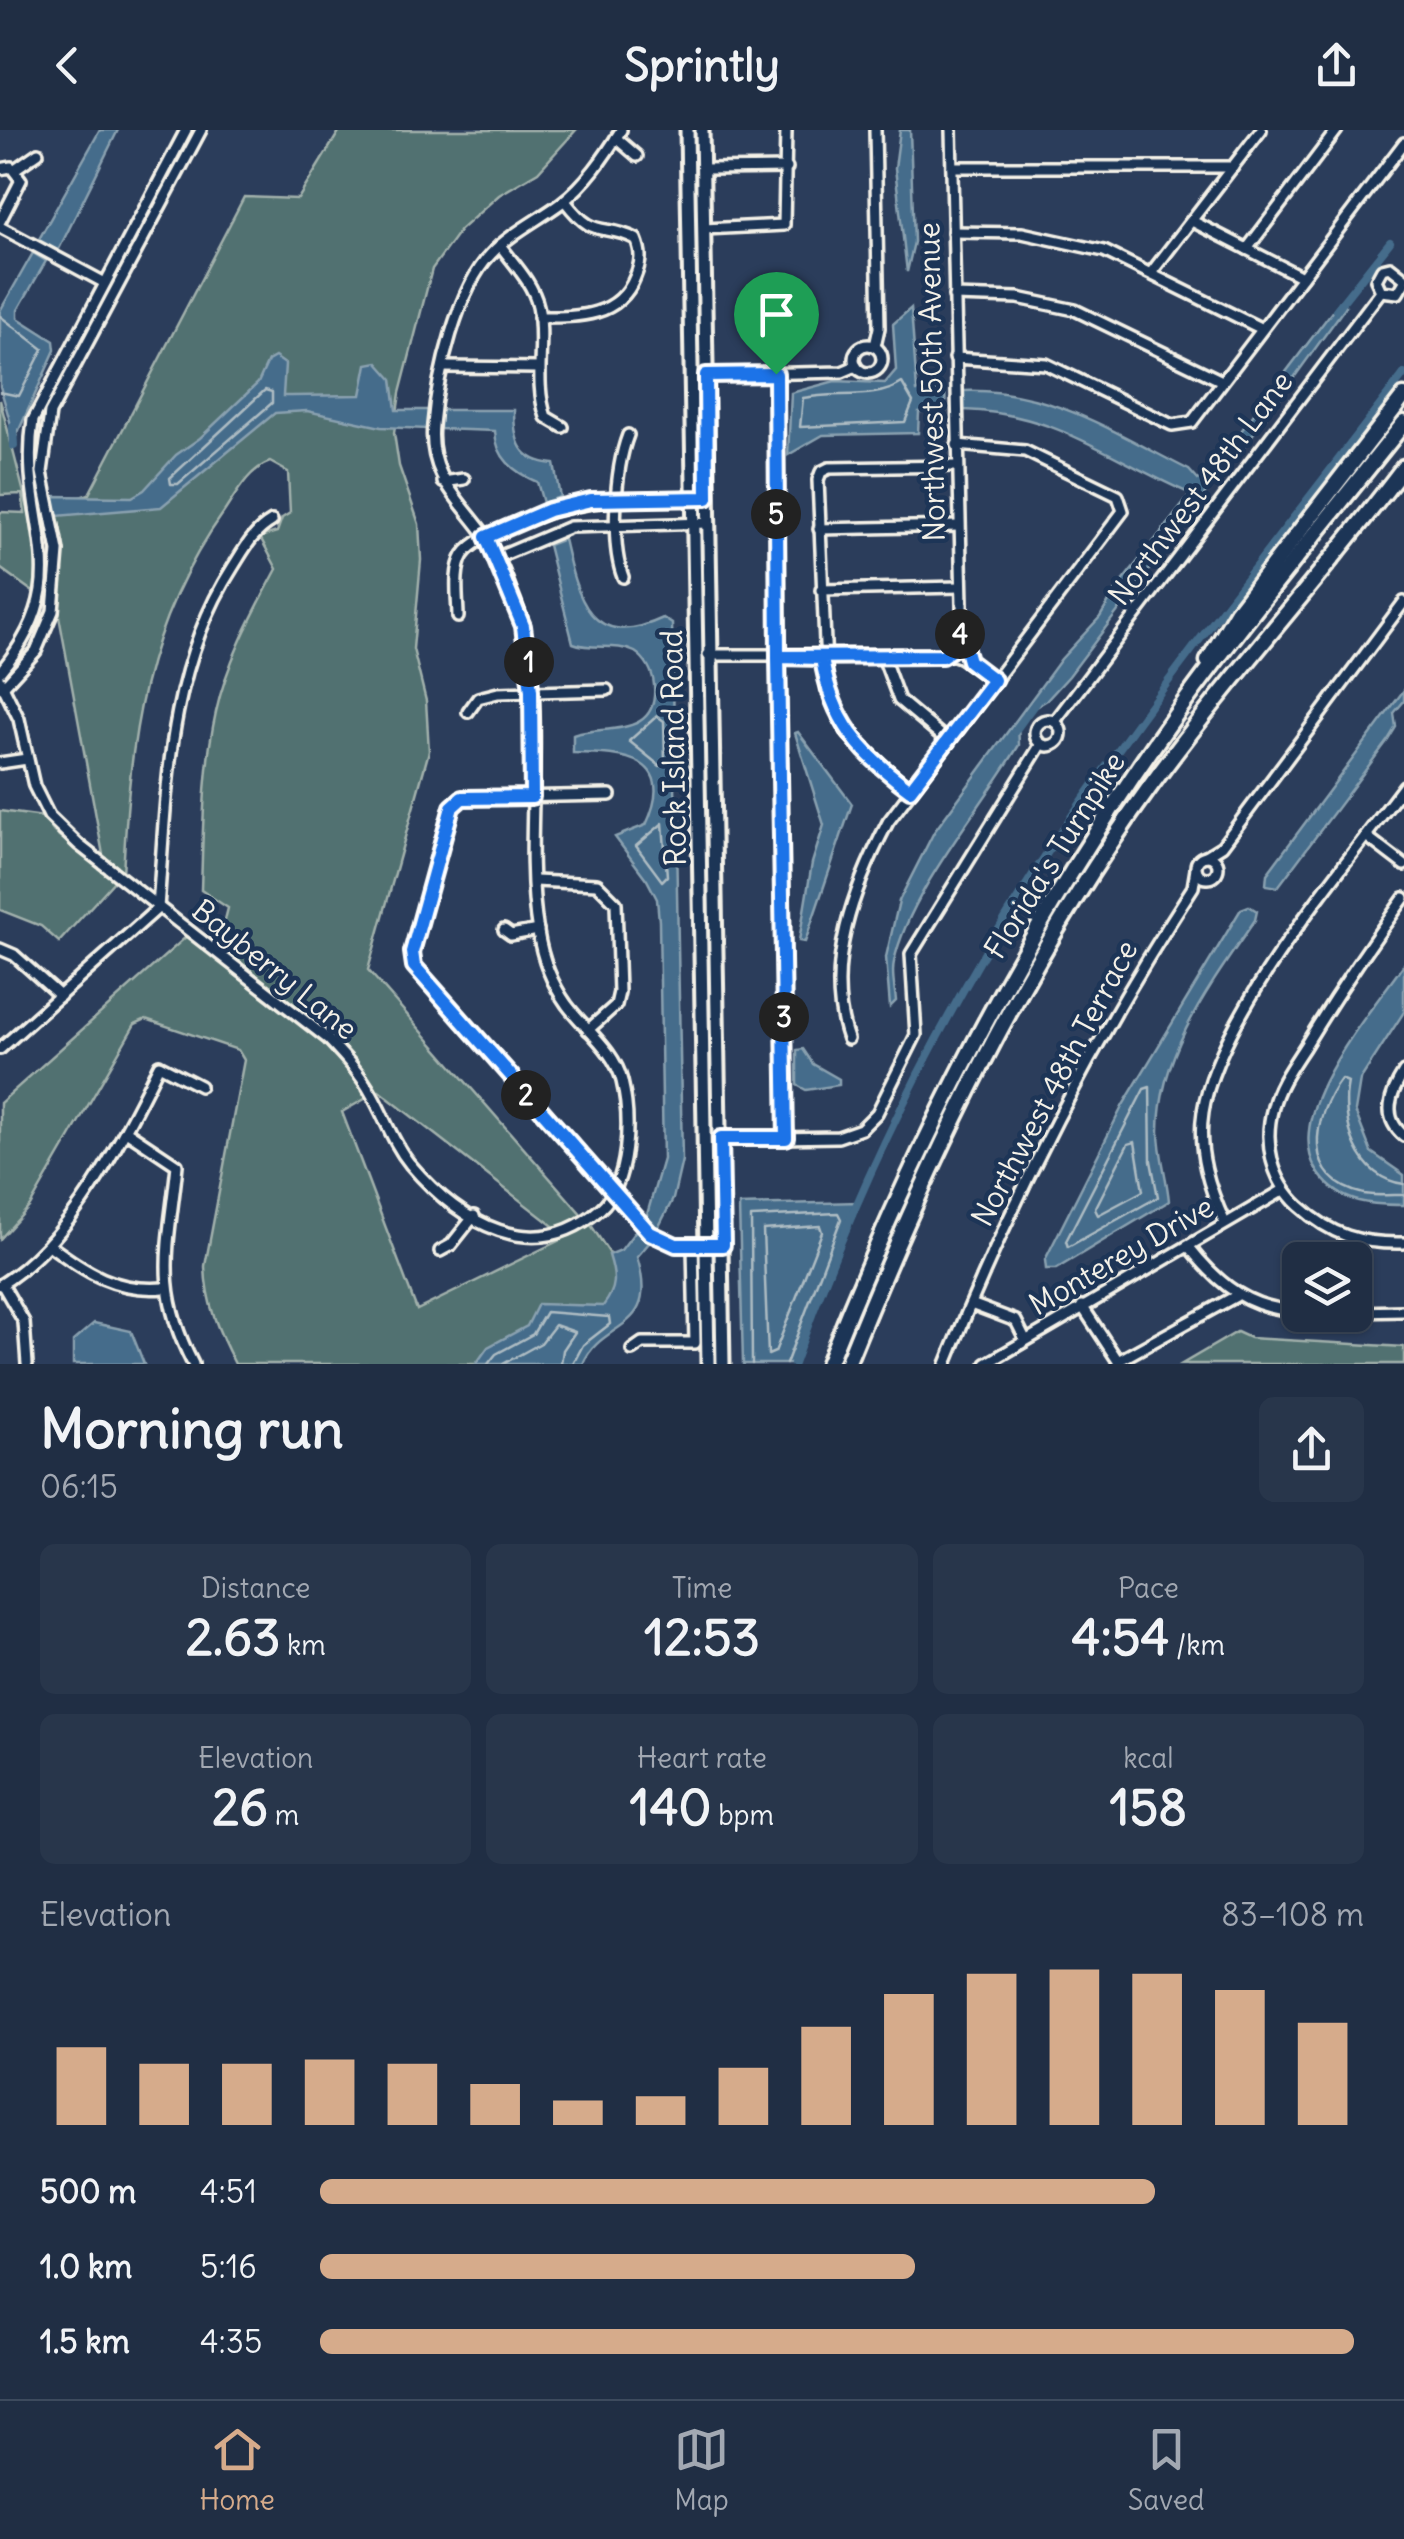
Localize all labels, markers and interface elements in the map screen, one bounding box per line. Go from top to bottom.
text: Sprintly [624,37,780,93]
icon: back [40,38,95,93]
icon: share [1309,38,1364,93]
street label: Northwest 50th Avenue [909,222,953,542]
pin [734,272,819,375]
icon: arrive [749,287,804,342]
street label: Northwest 48th Lane [1100,363,1300,613]
pin: 5 [751,489,801,539]
text: 5 [768,496,784,532]
pin: 4 [935,609,985,659]
text: 4 [952,616,968,652]
street label: Rock Island Road [652,629,694,867]
pin: 1 [504,637,554,687]
text: 1 [523,644,535,680]
street label: Florida's Turnpike [975,745,1133,965]
street label: Bayberry Lane [185,891,365,1047]
street label: Northwest 48th Terrace [962,934,1146,1232]
pin: 3 [759,992,809,1042]
text: 3 [776,999,792,1035]
pin: 2 [501,1070,551,1120]
text: 2 [518,1077,534,1113]
street label: Monterey Drive [1022,1187,1220,1323]
map controls [1282,1242,1372,1332]
button: layers [1282,1242,1372,1332]
text: Morning run [40,1394,344,1463]
button: share [1259,1397,1364,1502]
text: 06:15 [40,1466,118,1507]
text: Distance [201,1570,310,1606]
text: Time [672,1570,732,1606]
text: Pace [1118,1570,1179,1606]
text: 2.63 [185,1606,280,1669]
text: 12:53 [644,1606,760,1669]
text: 4:54 [1072,1606,1169,1669]
text: km [280,1627,326,1663]
text: /km [1169,1627,1225,1663]
text: Elevation [198,1740,313,1776]
text: Heart rate [637,1740,767,1776]
text: kcal [1123,1740,1174,1776]
text: 26 [212,1776,268,1839]
text: 140 [630,1776,712,1839]
text: 158 [1110,1776,1187,1839]
text: m [268,1797,299,1833]
text: bpm [712,1797,774,1833]
text: Elevation [40,1894,171,1935]
text: 83–108 m [1221,1894,1364,1935]
text: 500 m [40,2171,136,2212]
text: 4:51 [200,2171,257,2212]
text: 1.0 km [40,2246,132,2287]
text: 5:16 [200,2246,257,2287]
text: 1.5 km [40,2321,130,2362]
text: 4:35 [200,2321,262,2362]
tab: Home [199,2422,275,2518]
tab: Map [674,2422,729,2518]
tab: Saved [1128,2422,1205,2518]

